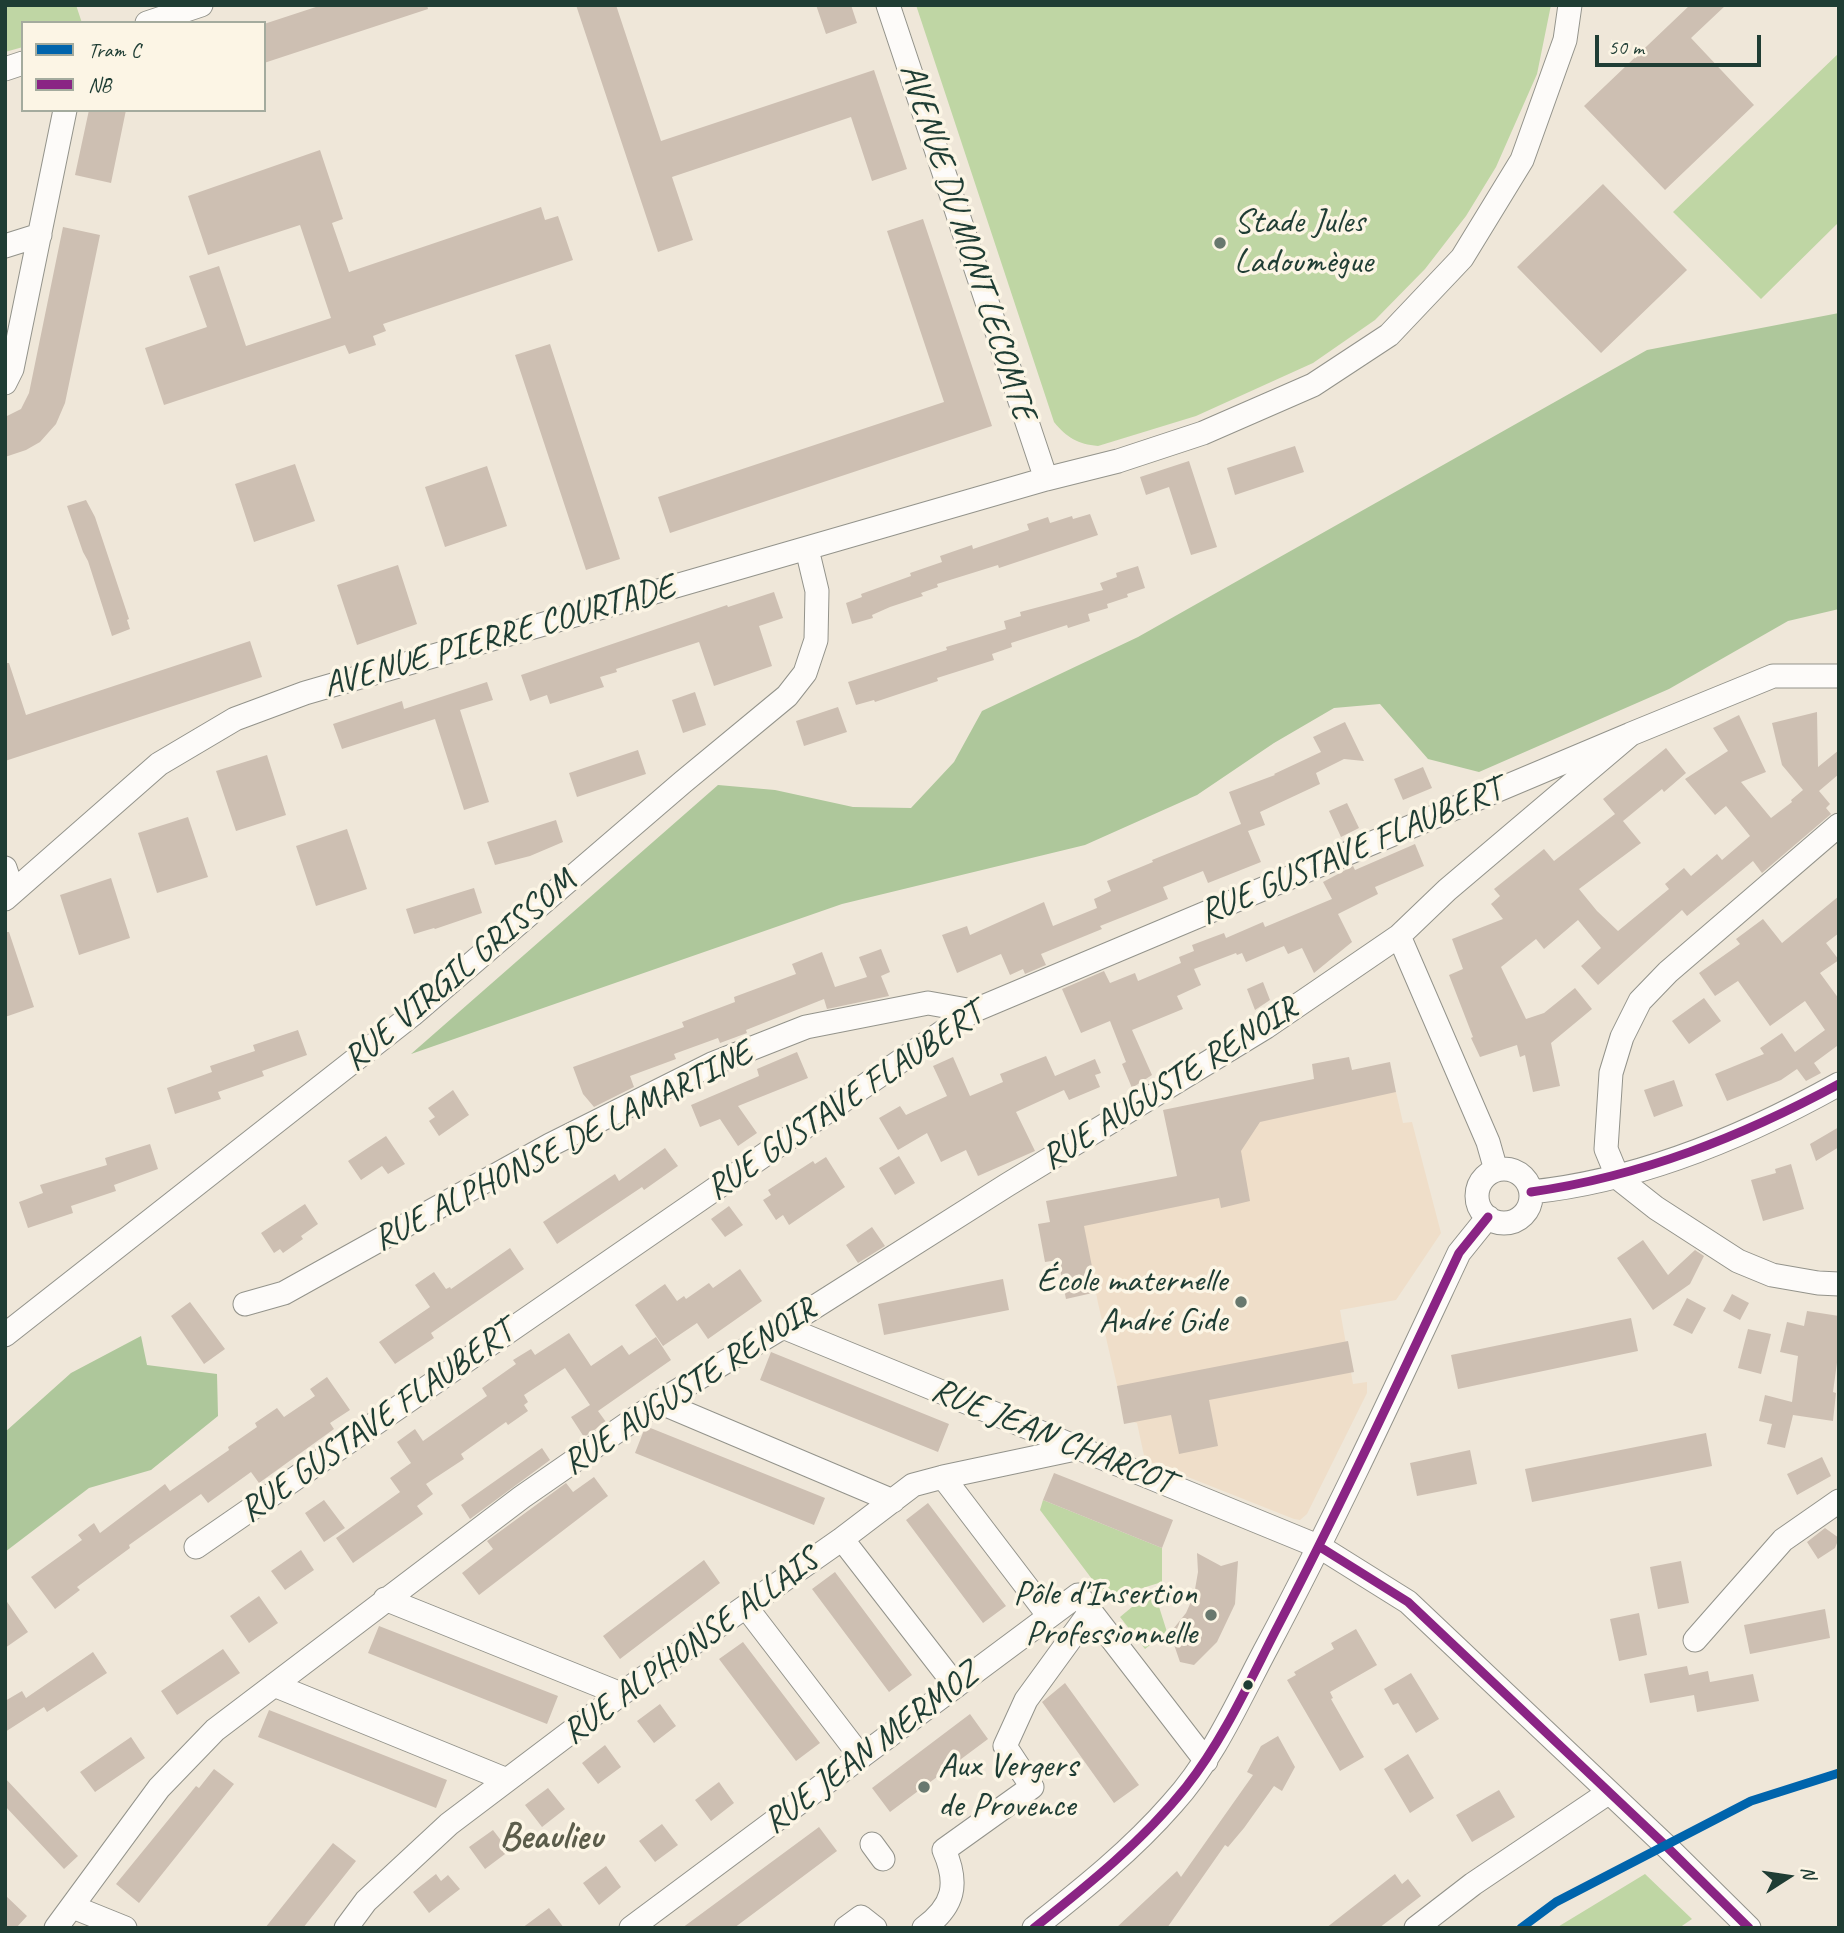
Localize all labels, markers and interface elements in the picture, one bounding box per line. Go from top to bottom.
legend [21,21,266,112]
scale bar [1599,21,1765,65]
text: 50 m [1608,34,1644,60]
text: Tram C [88,37,141,63]
street label: AVENUE DU MONT LECOMTE [889,58,1045,426]
text: NB [88,72,111,98]
place label: Stade Jules Ladoumègue [1234,202,1373,284]
marker: Stade Jules Ladoumègue [1212,235,1228,251]
street label: AVENUE PIERRE COURTADE [319,567,679,707]
street label: RUE GUSTAVE FLAUBERT [1193,769,1509,935]
street label: RUE VIRGIL GRISSOM [335,861,585,1081]
street label: RUE AUGUSTE RENOIR [1034,988,1306,1180]
street label: RUE GUSTAVE FLAUBERT [699,994,991,1210]
street label: RUE ALPHONSE DE LAMARTINE [367,1033,759,1261]
place label: École maternelle André Gide [1036,1261,1227,1343]
street label: RUE AUGUSTE RENOIR [555,1289,825,1485]
marker: École maternelle André Gide [1233,1294,1249,1310]
street label: RUE GUSTAVE FLAUBERT [232,1312,522,1532]
street label: RUE JEAN CHARCOT [925,1370,1179,1504]
street label: RUE ALPHONSE ALLAIS [555,1540,827,1754]
place label: Pôle d'Insertion Professionnelle [1013,1574,1197,1656]
marker: Pôle d'Insertion Professionnelle [1203,1607,1219,1623]
street label: RUE JEAN MERMOZ [755,1655,987,1843]
unlabelled marker [1241,1678,1255,1692]
place label: Aux Vergers de Provence [938,1746,1077,1828]
marker: Aux Vergers de Provence [916,1779,932,1795]
district label: Beaulieu [499,1815,603,1861]
north arrow [1753,1842,1823,1912]
text: N [1796,1864,1822,1881]

